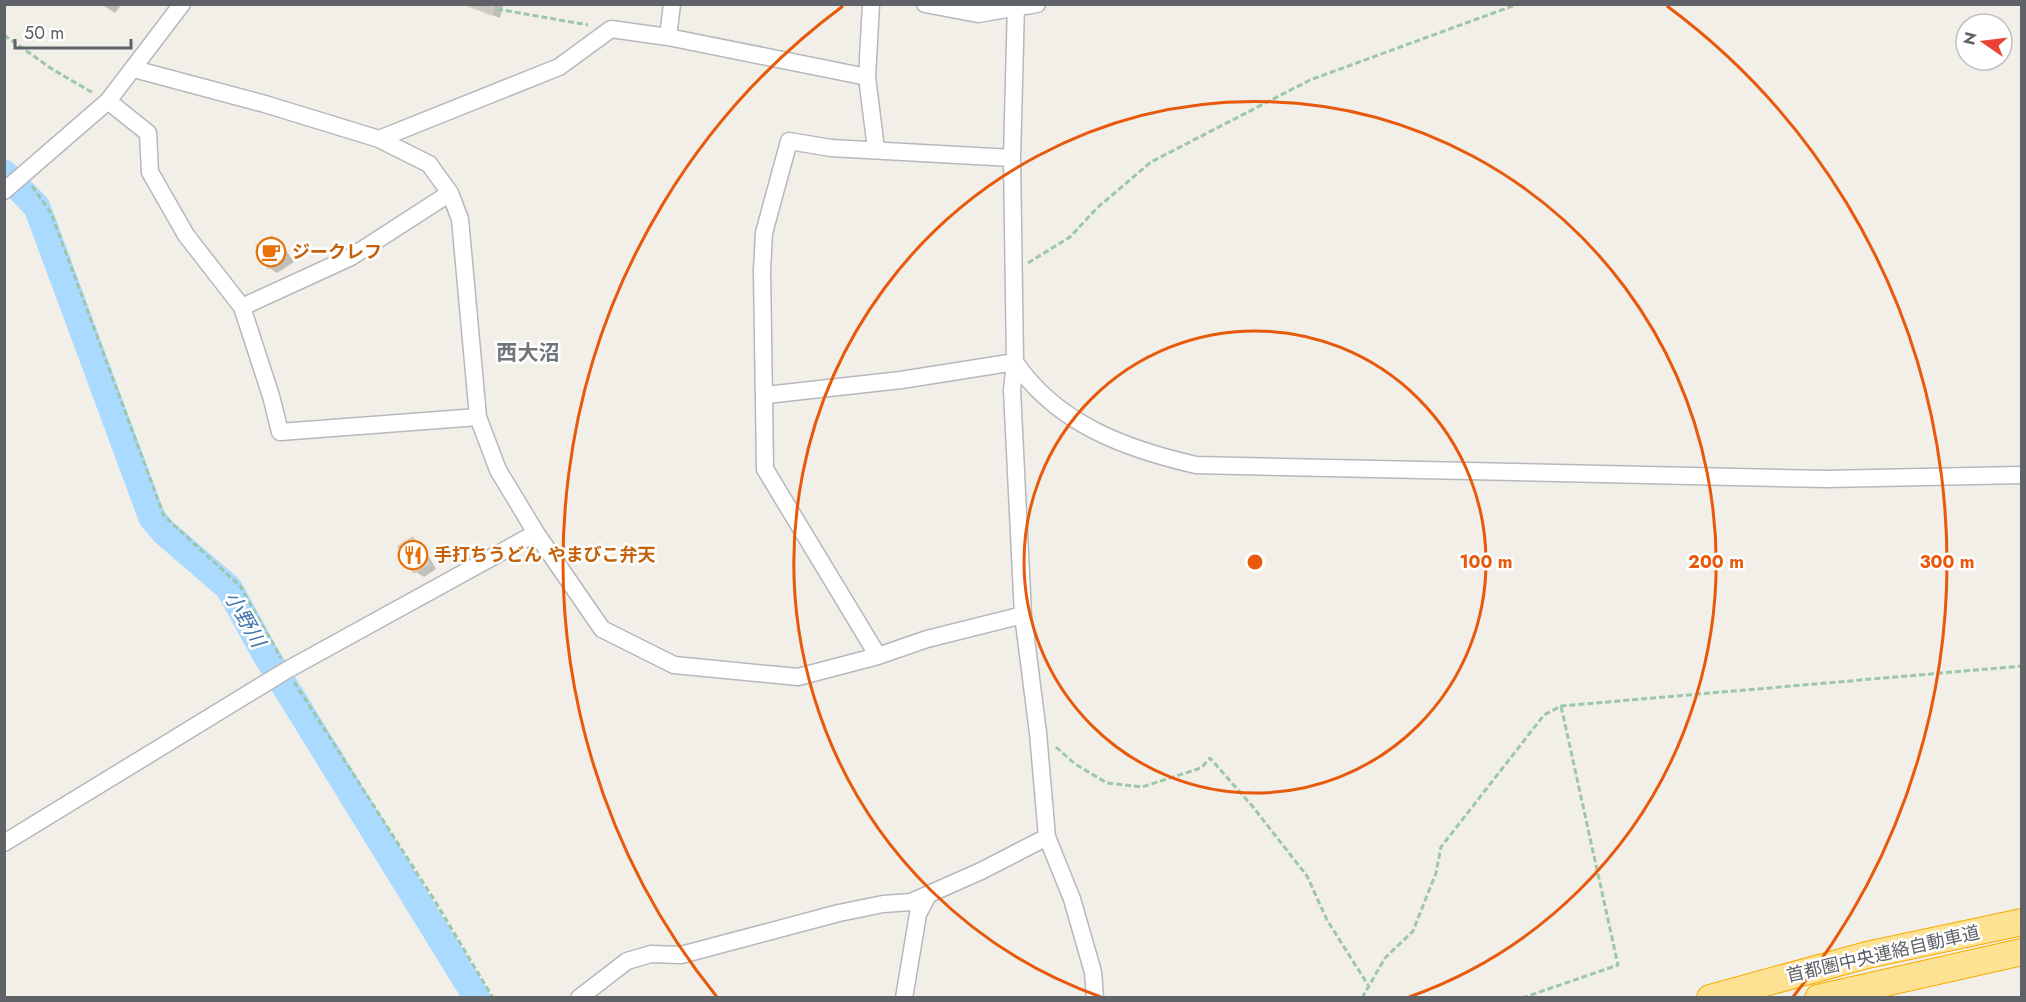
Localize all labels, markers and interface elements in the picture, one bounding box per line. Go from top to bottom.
scale bar [15,12,130,50]
north arrow [1954,12,2014,72]
text: 50 m [24,20,64,46]
text: N [1957,30,1983,47]
cafe icon: ジークレフ [255,236,287,268]
place label: ジークレフ [292,239,382,265]
district label: 西大沼 [497,338,560,368]
restaurant icon: 手打ちうどん やまびこ弁天 [397,539,429,571]
place label: 手打ちうどん やまびこ弁天 [434,542,655,568]
text: 100 m [1459,549,1513,575]
text: 200 m [1688,549,1744,575]
text: 300 m [1919,549,1975,575]
centre of rings [1245,552,1265,572]
water label: 小野川 [217,586,273,654]
street label: 首都圏中央連絡自動車道 [1784,919,1982,989]

